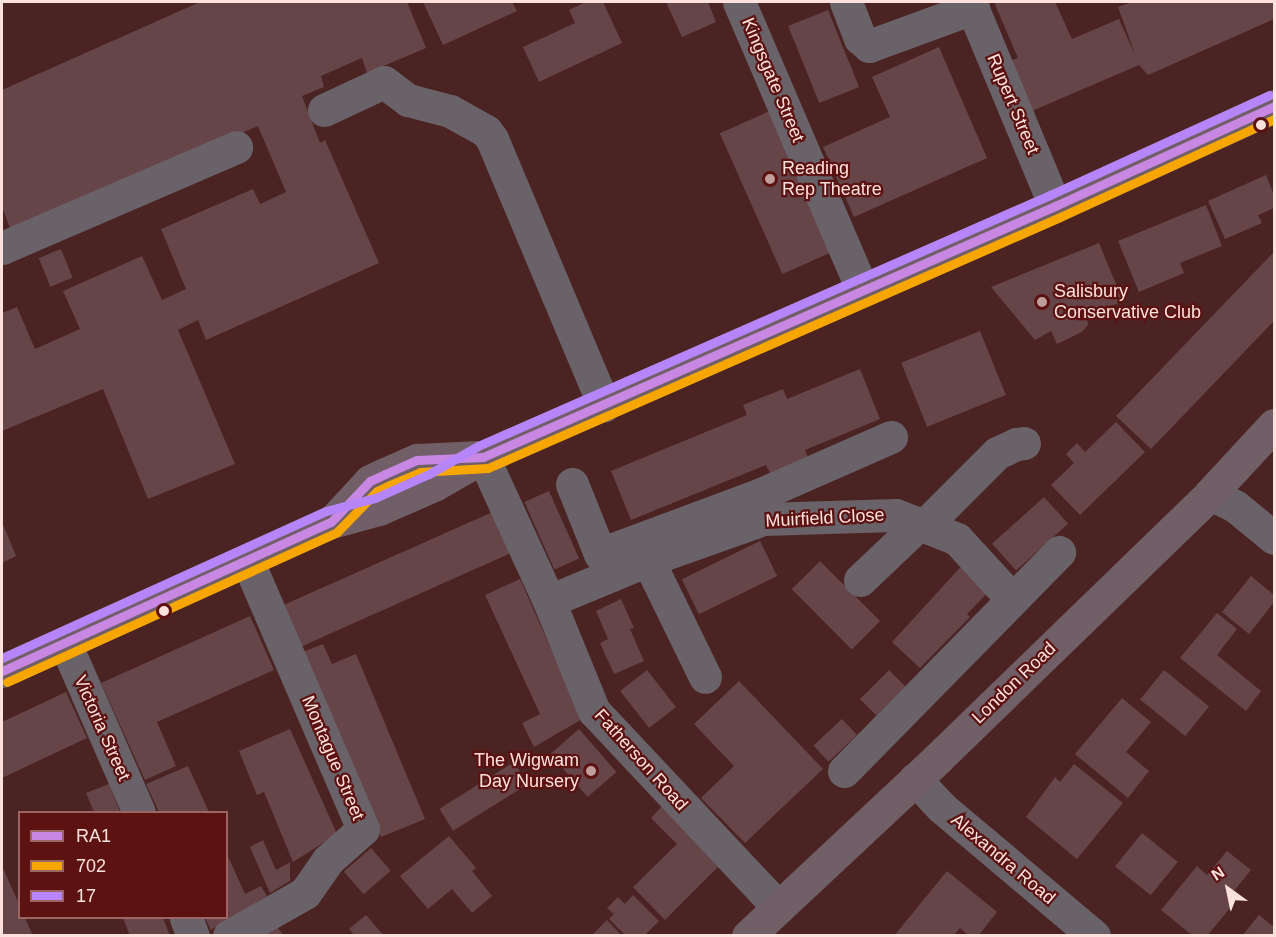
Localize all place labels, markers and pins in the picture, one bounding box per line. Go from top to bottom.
unlabelled marker [1255,119,1267,131]
place label: Reading Rep Theatre [782,158,882,201]
marker: Reading Rep Theatre [763,172,777,186]
place label: Salisbury Conservative Club [1054,281,1201,324]
marker: Salisbury Conservative Club [1035,295,1049,309]
unlabelled marker [158,605,170,617]
place label: The Wigwam Day Nursery [474,750,579,792]
marker: The Wigwam Day Nursery [584,764,598,778]

